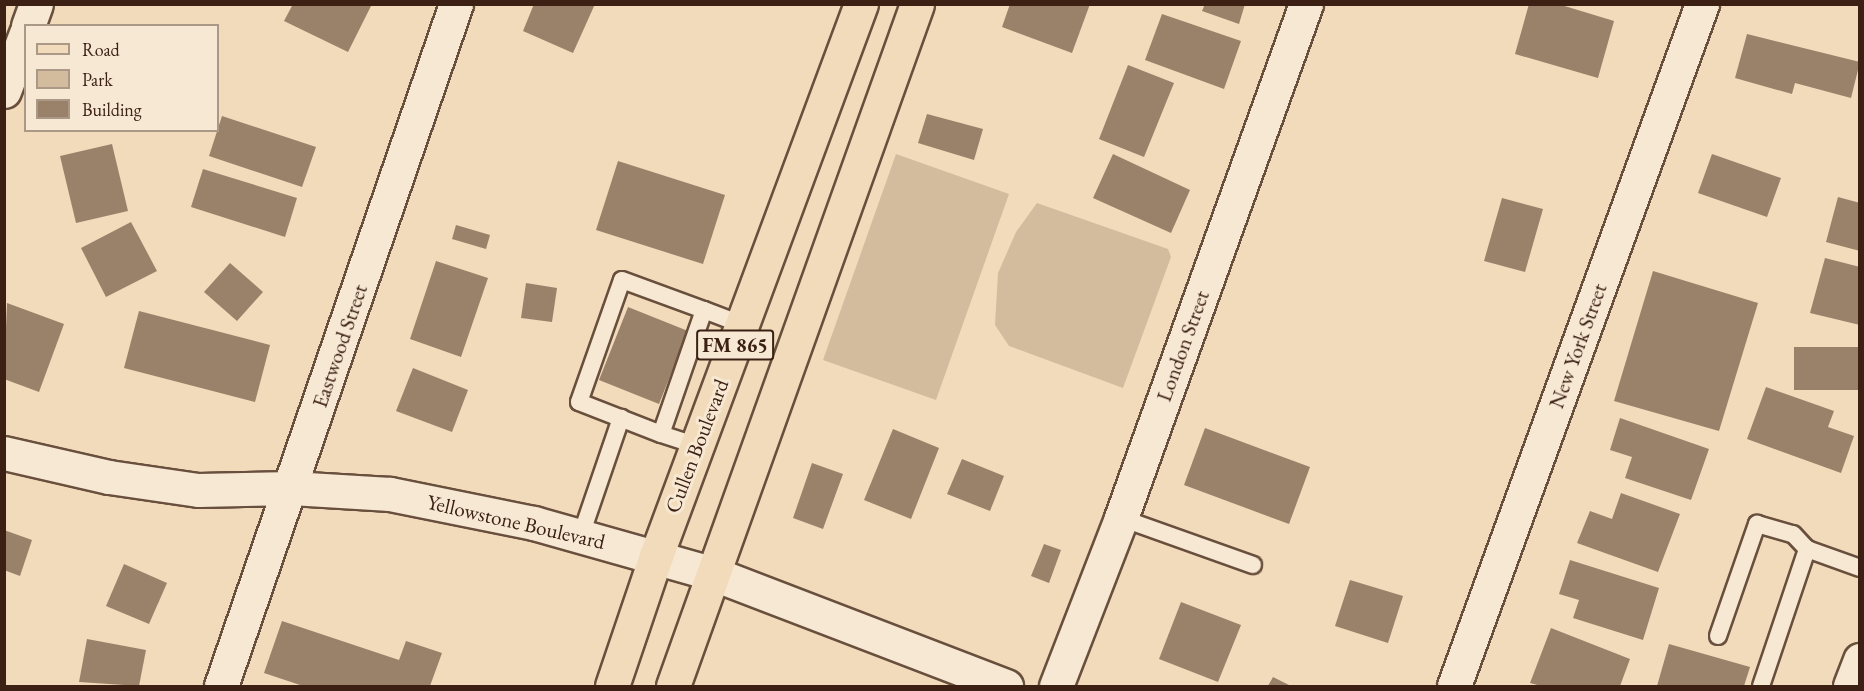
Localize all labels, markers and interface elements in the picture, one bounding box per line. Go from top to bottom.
legend [24,24,219,132]
text: Road [82,38,120,61]
text: Park [82,68,113,91]
text: Building [82,98,142,121]
street label: New York Street [1544,280,1612,412]
street label: Eastwood Street [307,281,373,411]
street label: London Street [1151,287,1215,405]
road number: FM 865 [696,328,774,362]
street label: Cullen Boulevard [660,375,734,517]
street label: Yellowstone Boulevard [425,489,607,555]

